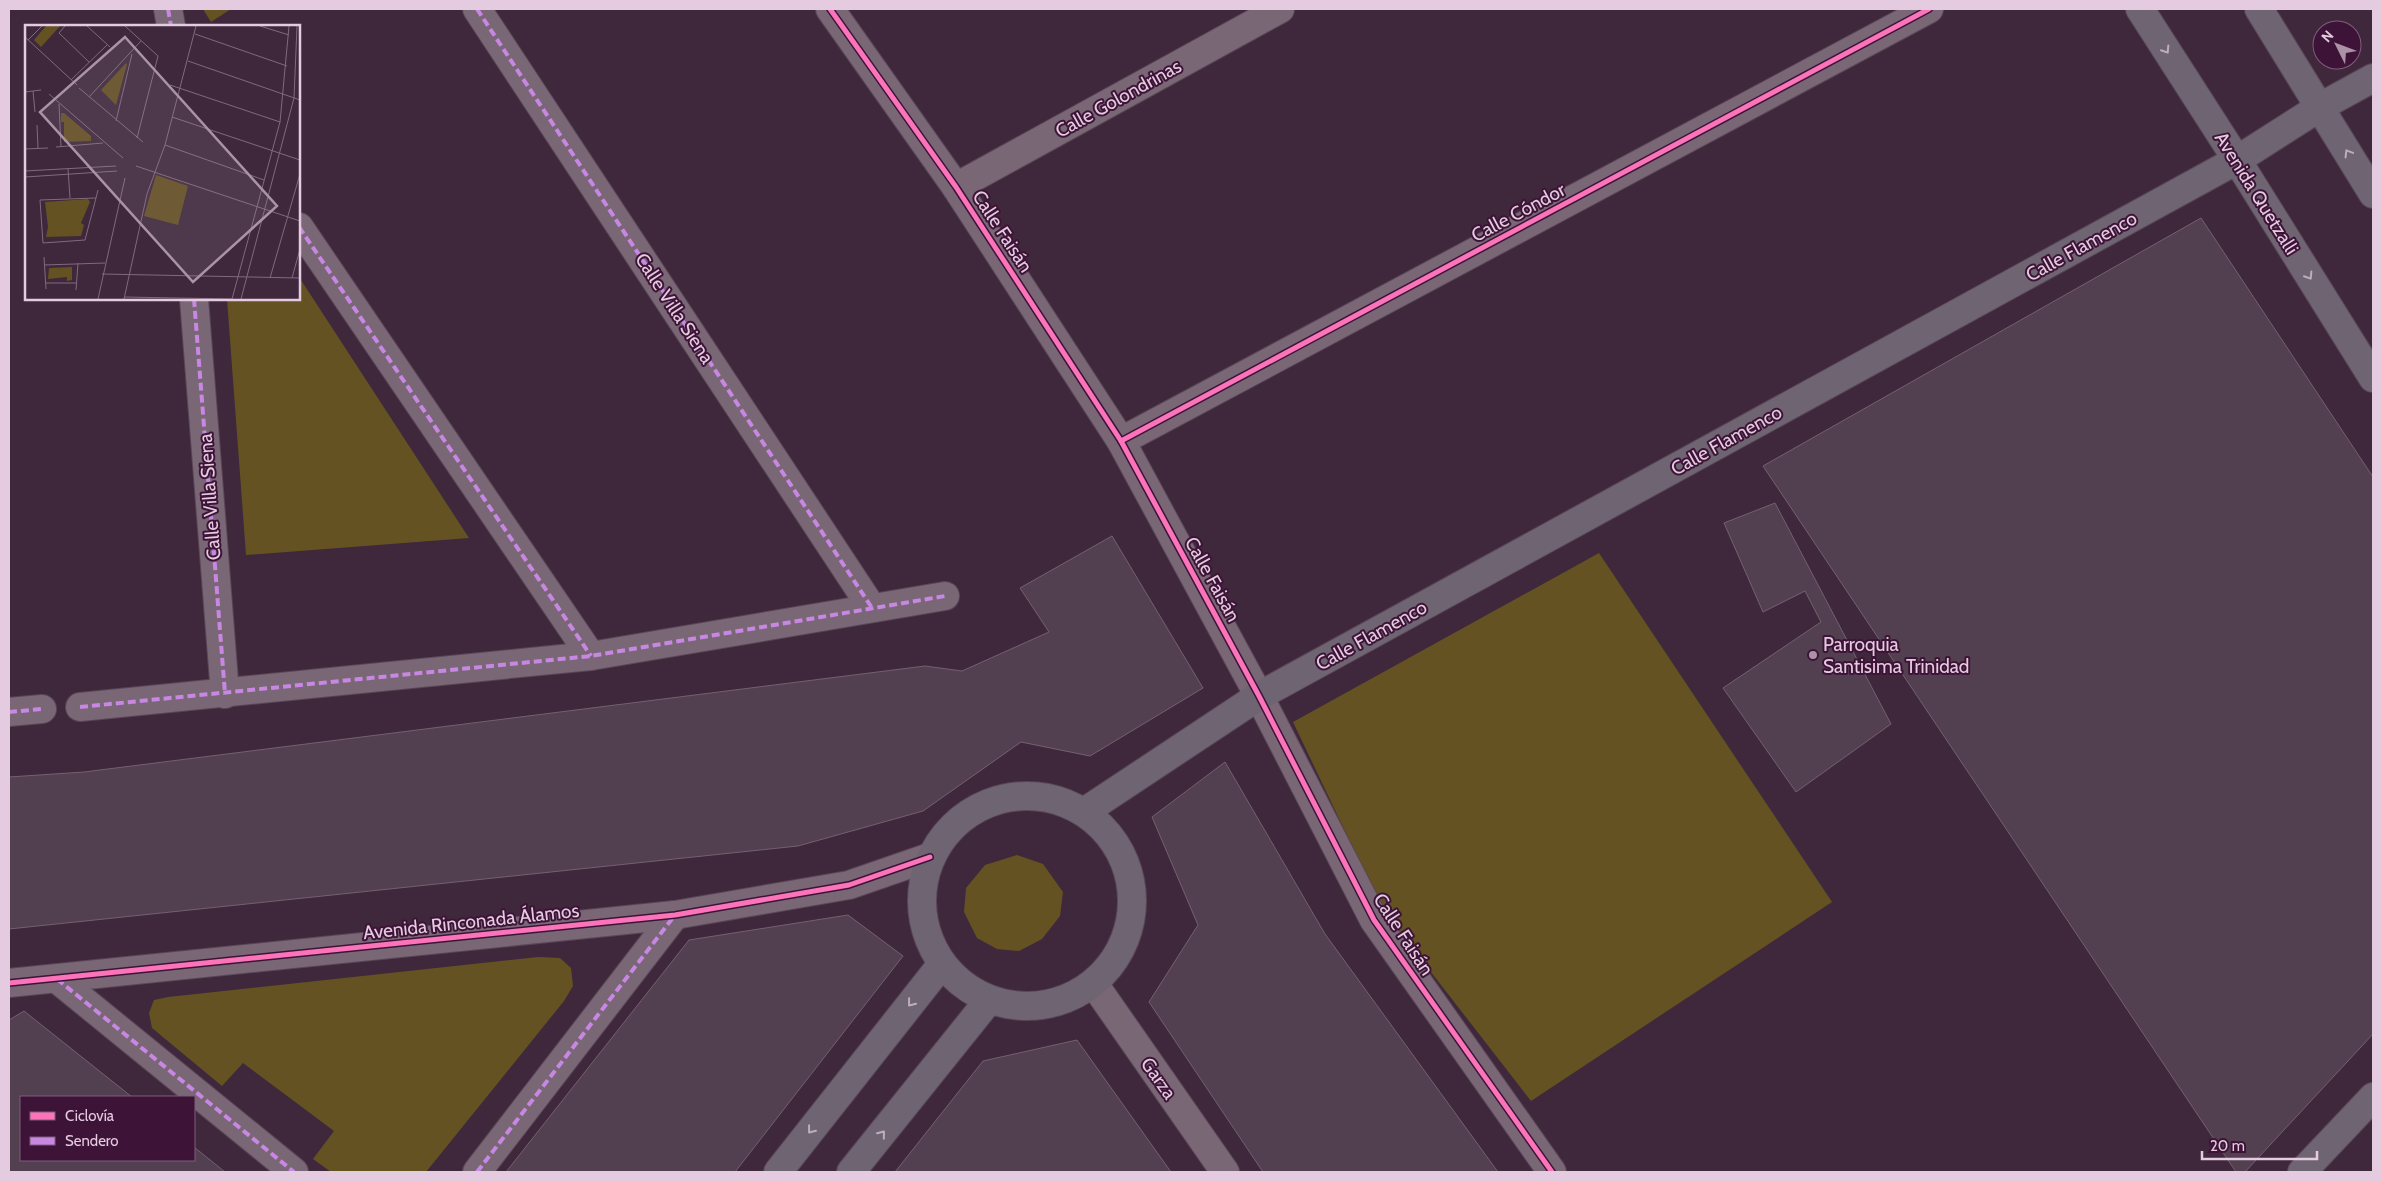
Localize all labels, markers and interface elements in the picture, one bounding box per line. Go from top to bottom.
north arrow [2312,20,2362,70]
inset map [25,25,300,300]
text: N [2317,27,2337,46]
one-way arrow [2160,44,2169,53]
street label: Calle Golondrinas [1051,54,1185,143]
street label: Avenida Quetzalli [2210,128,2303,259]
one-way arrow [2344,149,2354,158]
street label: Calle Cóndor [1467,178,1569,247]
street label: Calle Faisán [968,186,1038,277]
street label: Calle Flamenco [2022,207,2141,286]
street label: Calle Villa Siena [630,249,719,368]
one-way arrow [2303,270,2313,279]
street label: Calle Flamenco [1667,401,1786,480]
street label: Calle Villa Siena [194,433,225,561]
street label: Calle Faisán [1180,533,1245,626]
street label: Calle Flamenco [1312,596,1431,675]
place label: Parroquia Santisima Trinidad [1823,633,1969,678]
marker: Parroquia Santisima Trinidad [1807,649,1819,661]
street label: Calle Faisán [1369,889,1439,980]
street label: Avenida Rinconada Álamos [362,898,580,944]
one-way arrow [909,997,917,1006]
street label: Garza [1136,1053,1181,1104]
legend [20,1096,195,1161]
text: Ciclovía [65,1107,115,1125]
one-way arrow [808,1124,816,1133]
scale bar [2202,1128,2317,1160]
one-way arrow [876,1131,884,1140]
text: Sendero [65,1132,119,1150]
text: 20 m [2210,1137,2245,1155]

